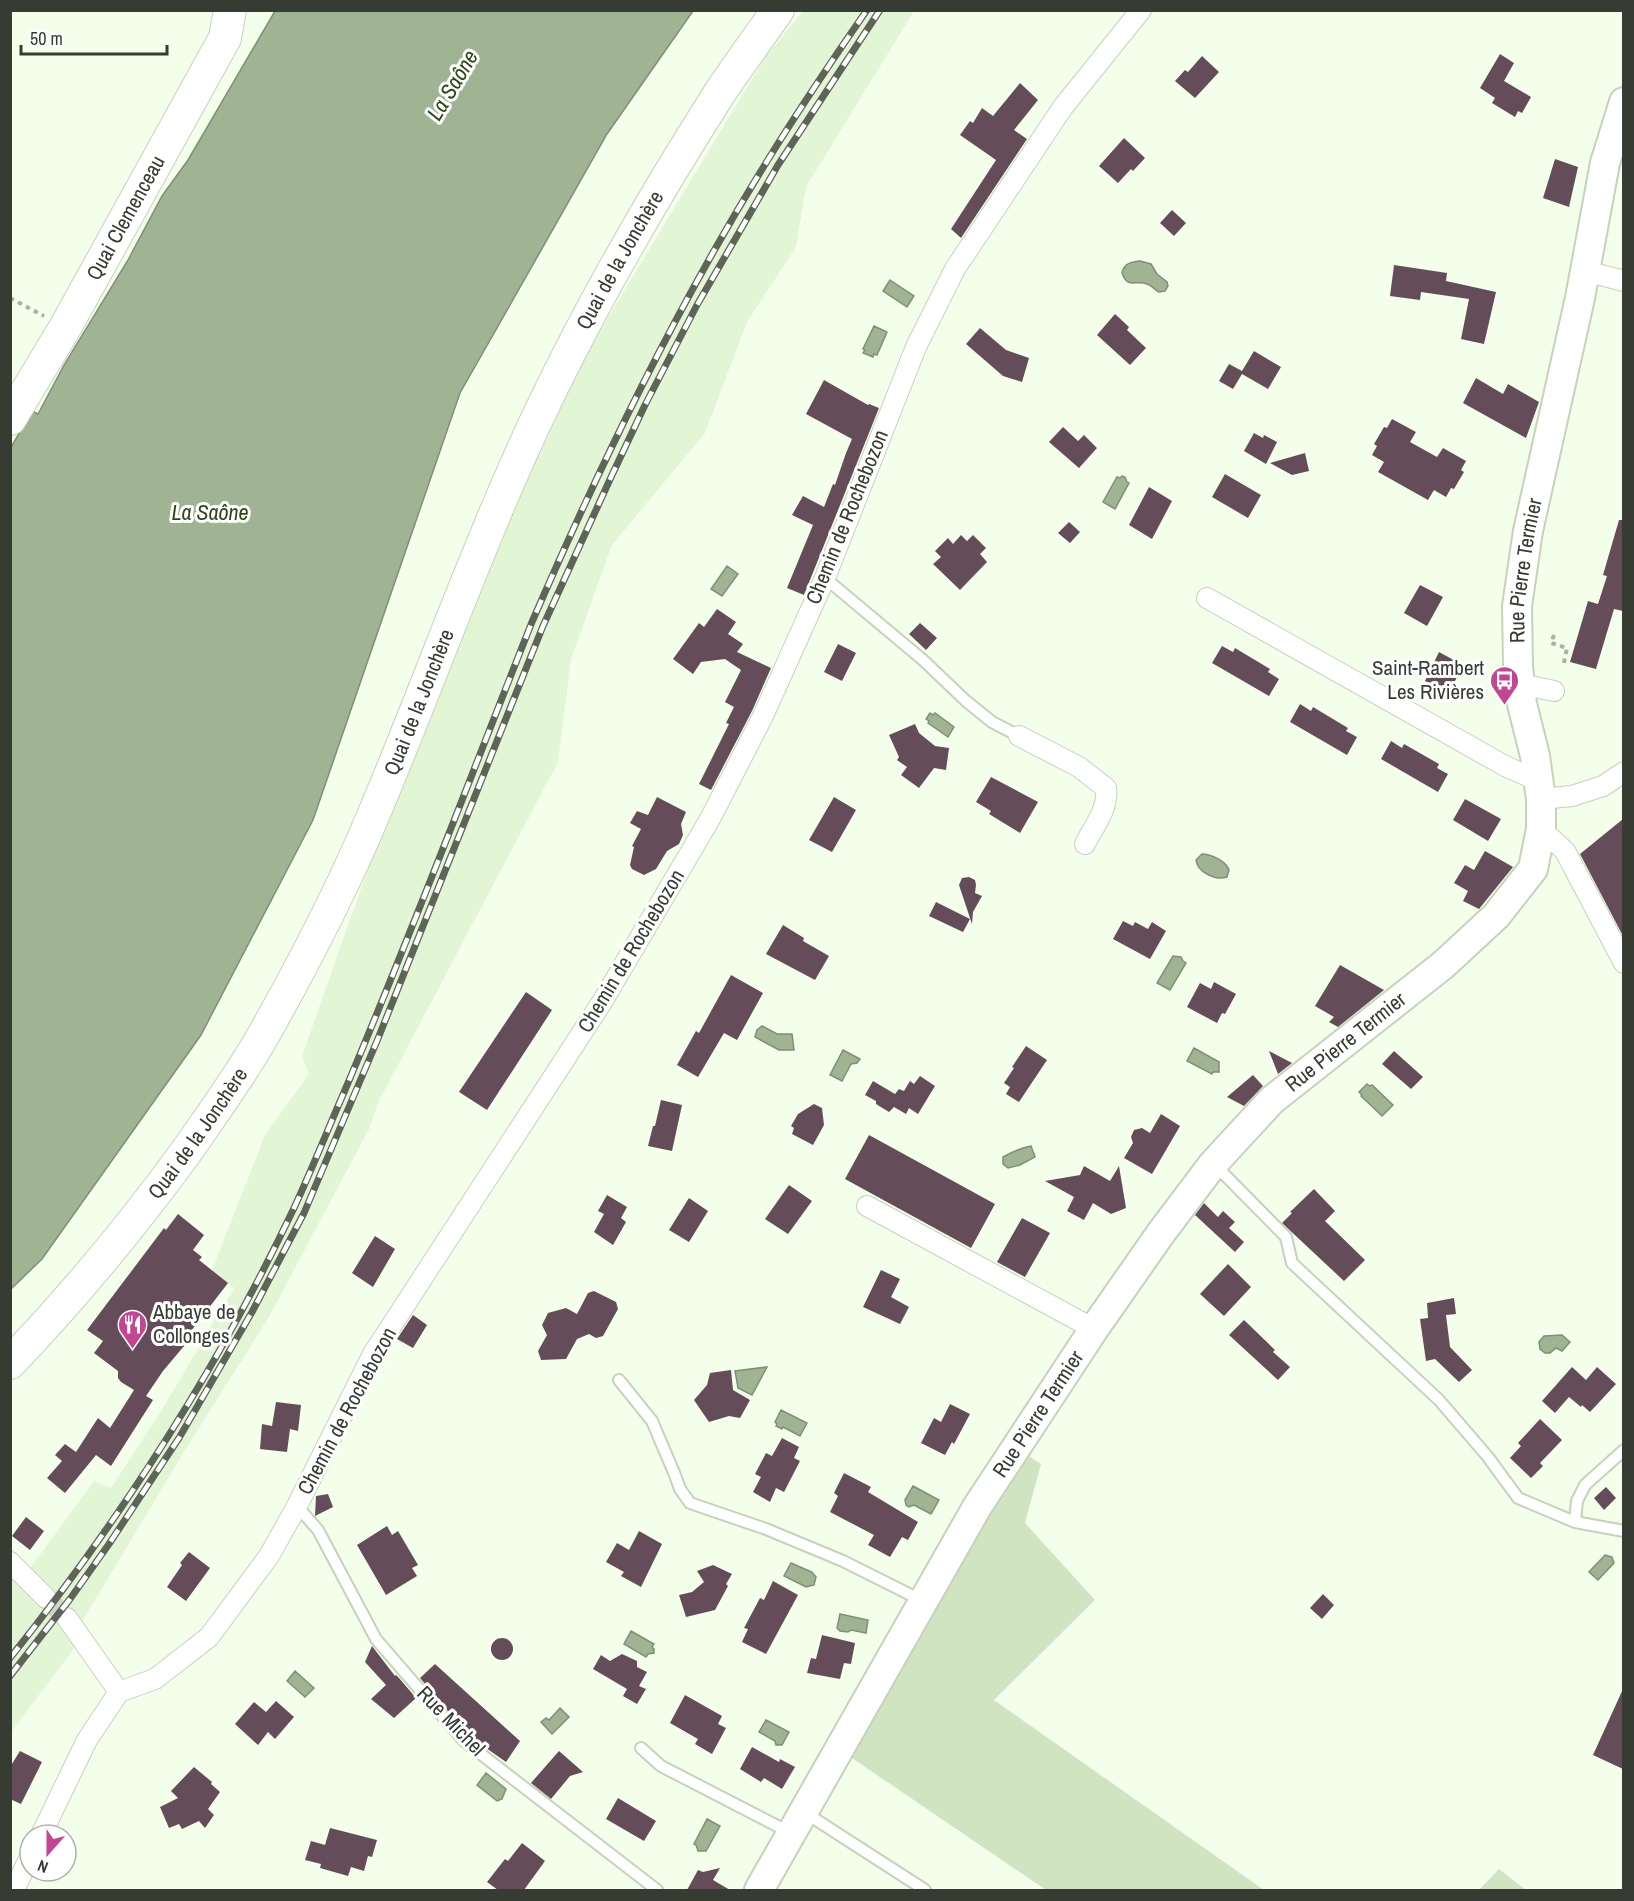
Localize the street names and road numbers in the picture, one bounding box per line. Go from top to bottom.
street label: Quai Clemenceau [79,150,171,285]
street label: Quai de la Jonchère [569,185,670,335]
street label: Chemin de Rochebozon [798,425,895,608]
street label: Rue Pierre Termier [1502,495,1549,643]
street label: Quai de la Jonchère [376,625,461,780]
street label: Chemin de Rochebozon [570,864,691,1038]
street label: Rue Pierre Termier [1279,985,1412,1098]
street label: Quai de la Jonchère [141,1062,254,1205]
street label: Chemin de Rochebozon [290,1322,403,1500]
street label: Rue Pierre Termier [985,1344,1090,1483]
street label: Rue Michel [411,1679,492,1762]

